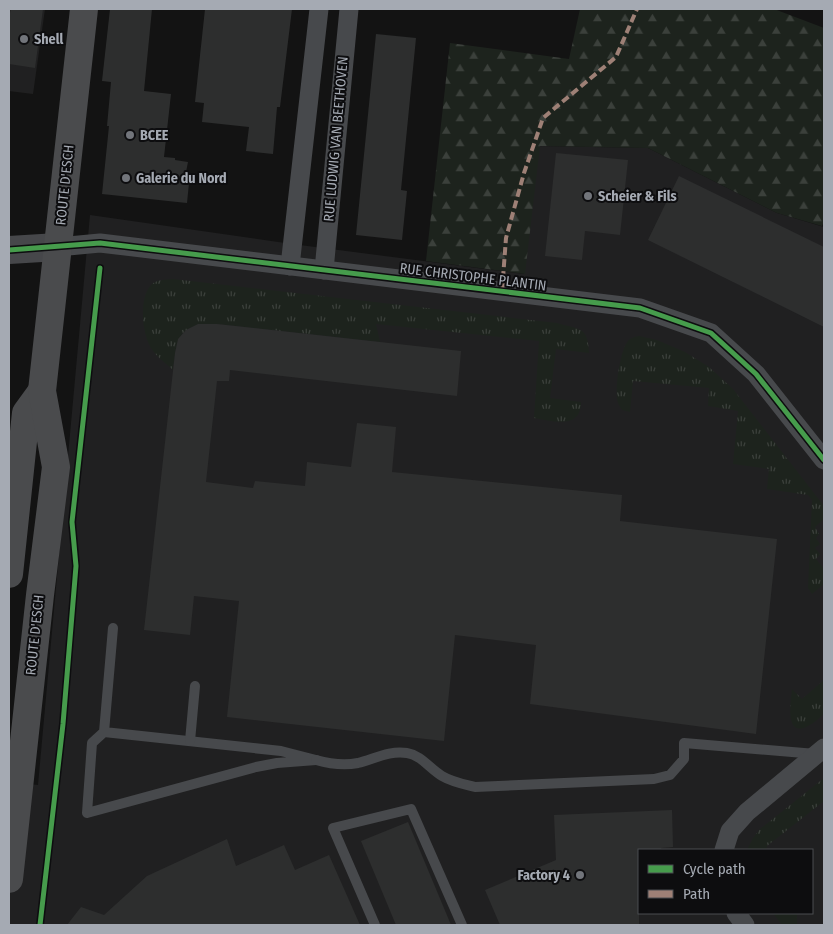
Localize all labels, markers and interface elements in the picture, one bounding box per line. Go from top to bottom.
place label: Shell [34,31,64,48]
marker: Shell [18,33,30,45]
street label: RUE LUDWIG VAN BEETHOVEN [320,56,352,222]
place label: BCEE [140,127,169,144]
marker: BCEE [124,129,136,141]
street label: ROUTE D'ESCH [52,144,78,226]
place label: Galerie du Nord [136,170,227,187]
marker: Galerie du Nord [120,172,132,184]
place label: Scheier & Fils [598,188,677,205]
marker: Scheier & Fils [582,190,594,202]
street label: RUE CHRISTOPHE PLANTIN [399,260,547,294]
street label: ROUTE D'ESCH [22,594,48,676]
legend [638,849,813,914]
text: Cycle path [683,860,746,878]
place label: Factory 4 [518,867,570,884]
marker: Factory 4 [574,869,586,881]
text: Path [683,885,710,903]

